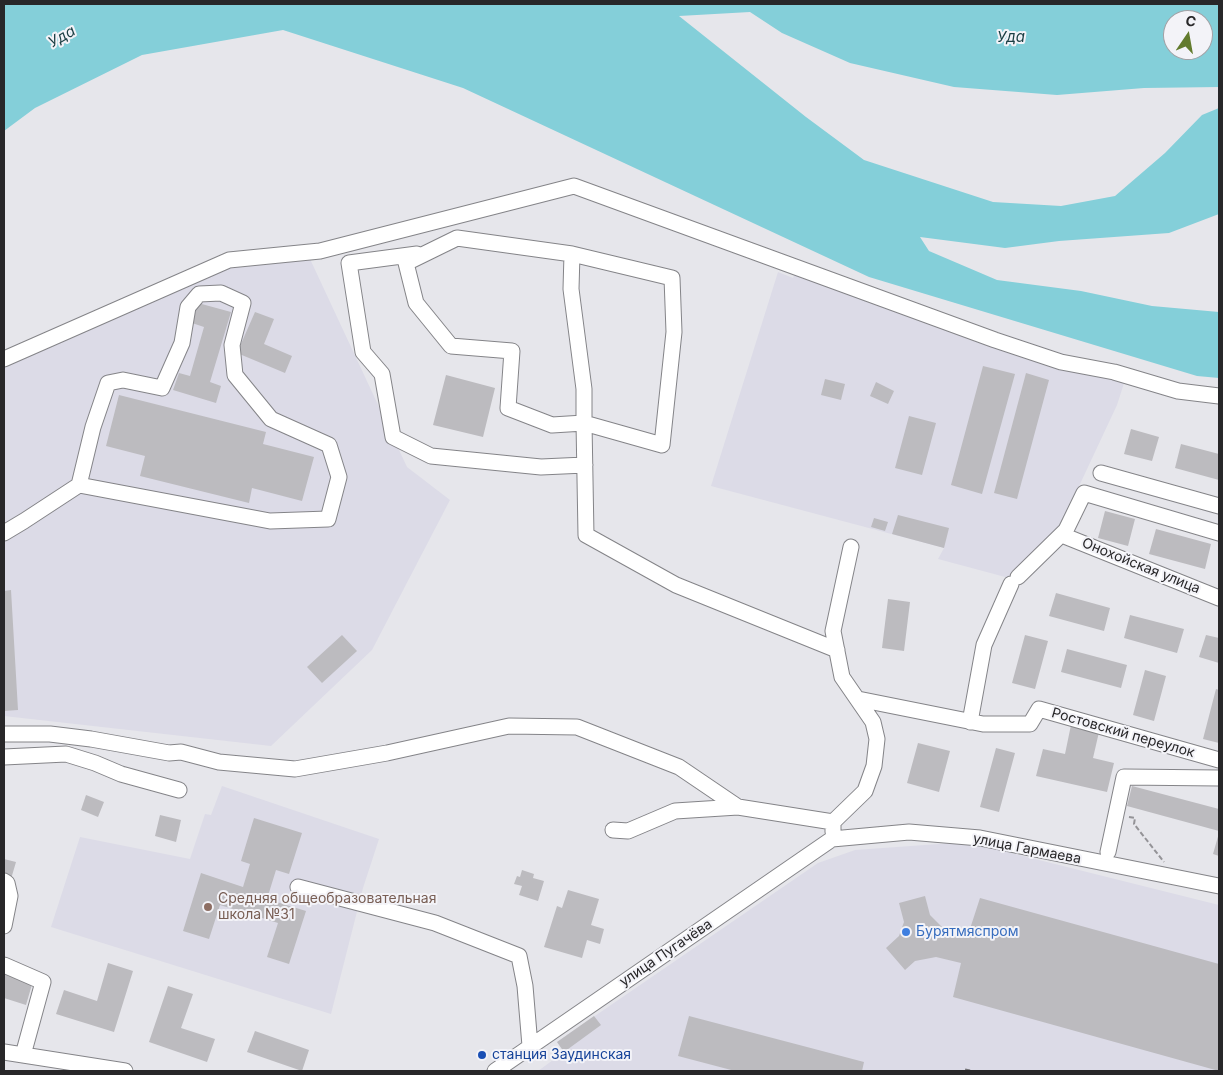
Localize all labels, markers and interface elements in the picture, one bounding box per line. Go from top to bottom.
north arrow [1163,10,1213,60]
text: С [1184,11,1198,30]
water label: Уда [45,22,79,52]
water label: Уда [997,28,1025,46]
street label: Онохойская улица [1079,535,1203,597]
street label: Ростовский переулок [1050,705,1196,761]
street label: улица Гармаева [972,830,1082,868]
place label: Средняя общеобразовательная школа №31 [218,891,436,924]
marker: Средняя общеобразовательная школа №31 [202,901,214,913]
street label: улица Пугачёва [617,916,715,990]
place label: Бурятмяспром [916,924,1018,940]
marker: Бурятмяспром [900,926,912,938]
place label: станция Заудинская [492,1047,631,1063]
marker: станция Заудинская [476,1049,488,1061]

